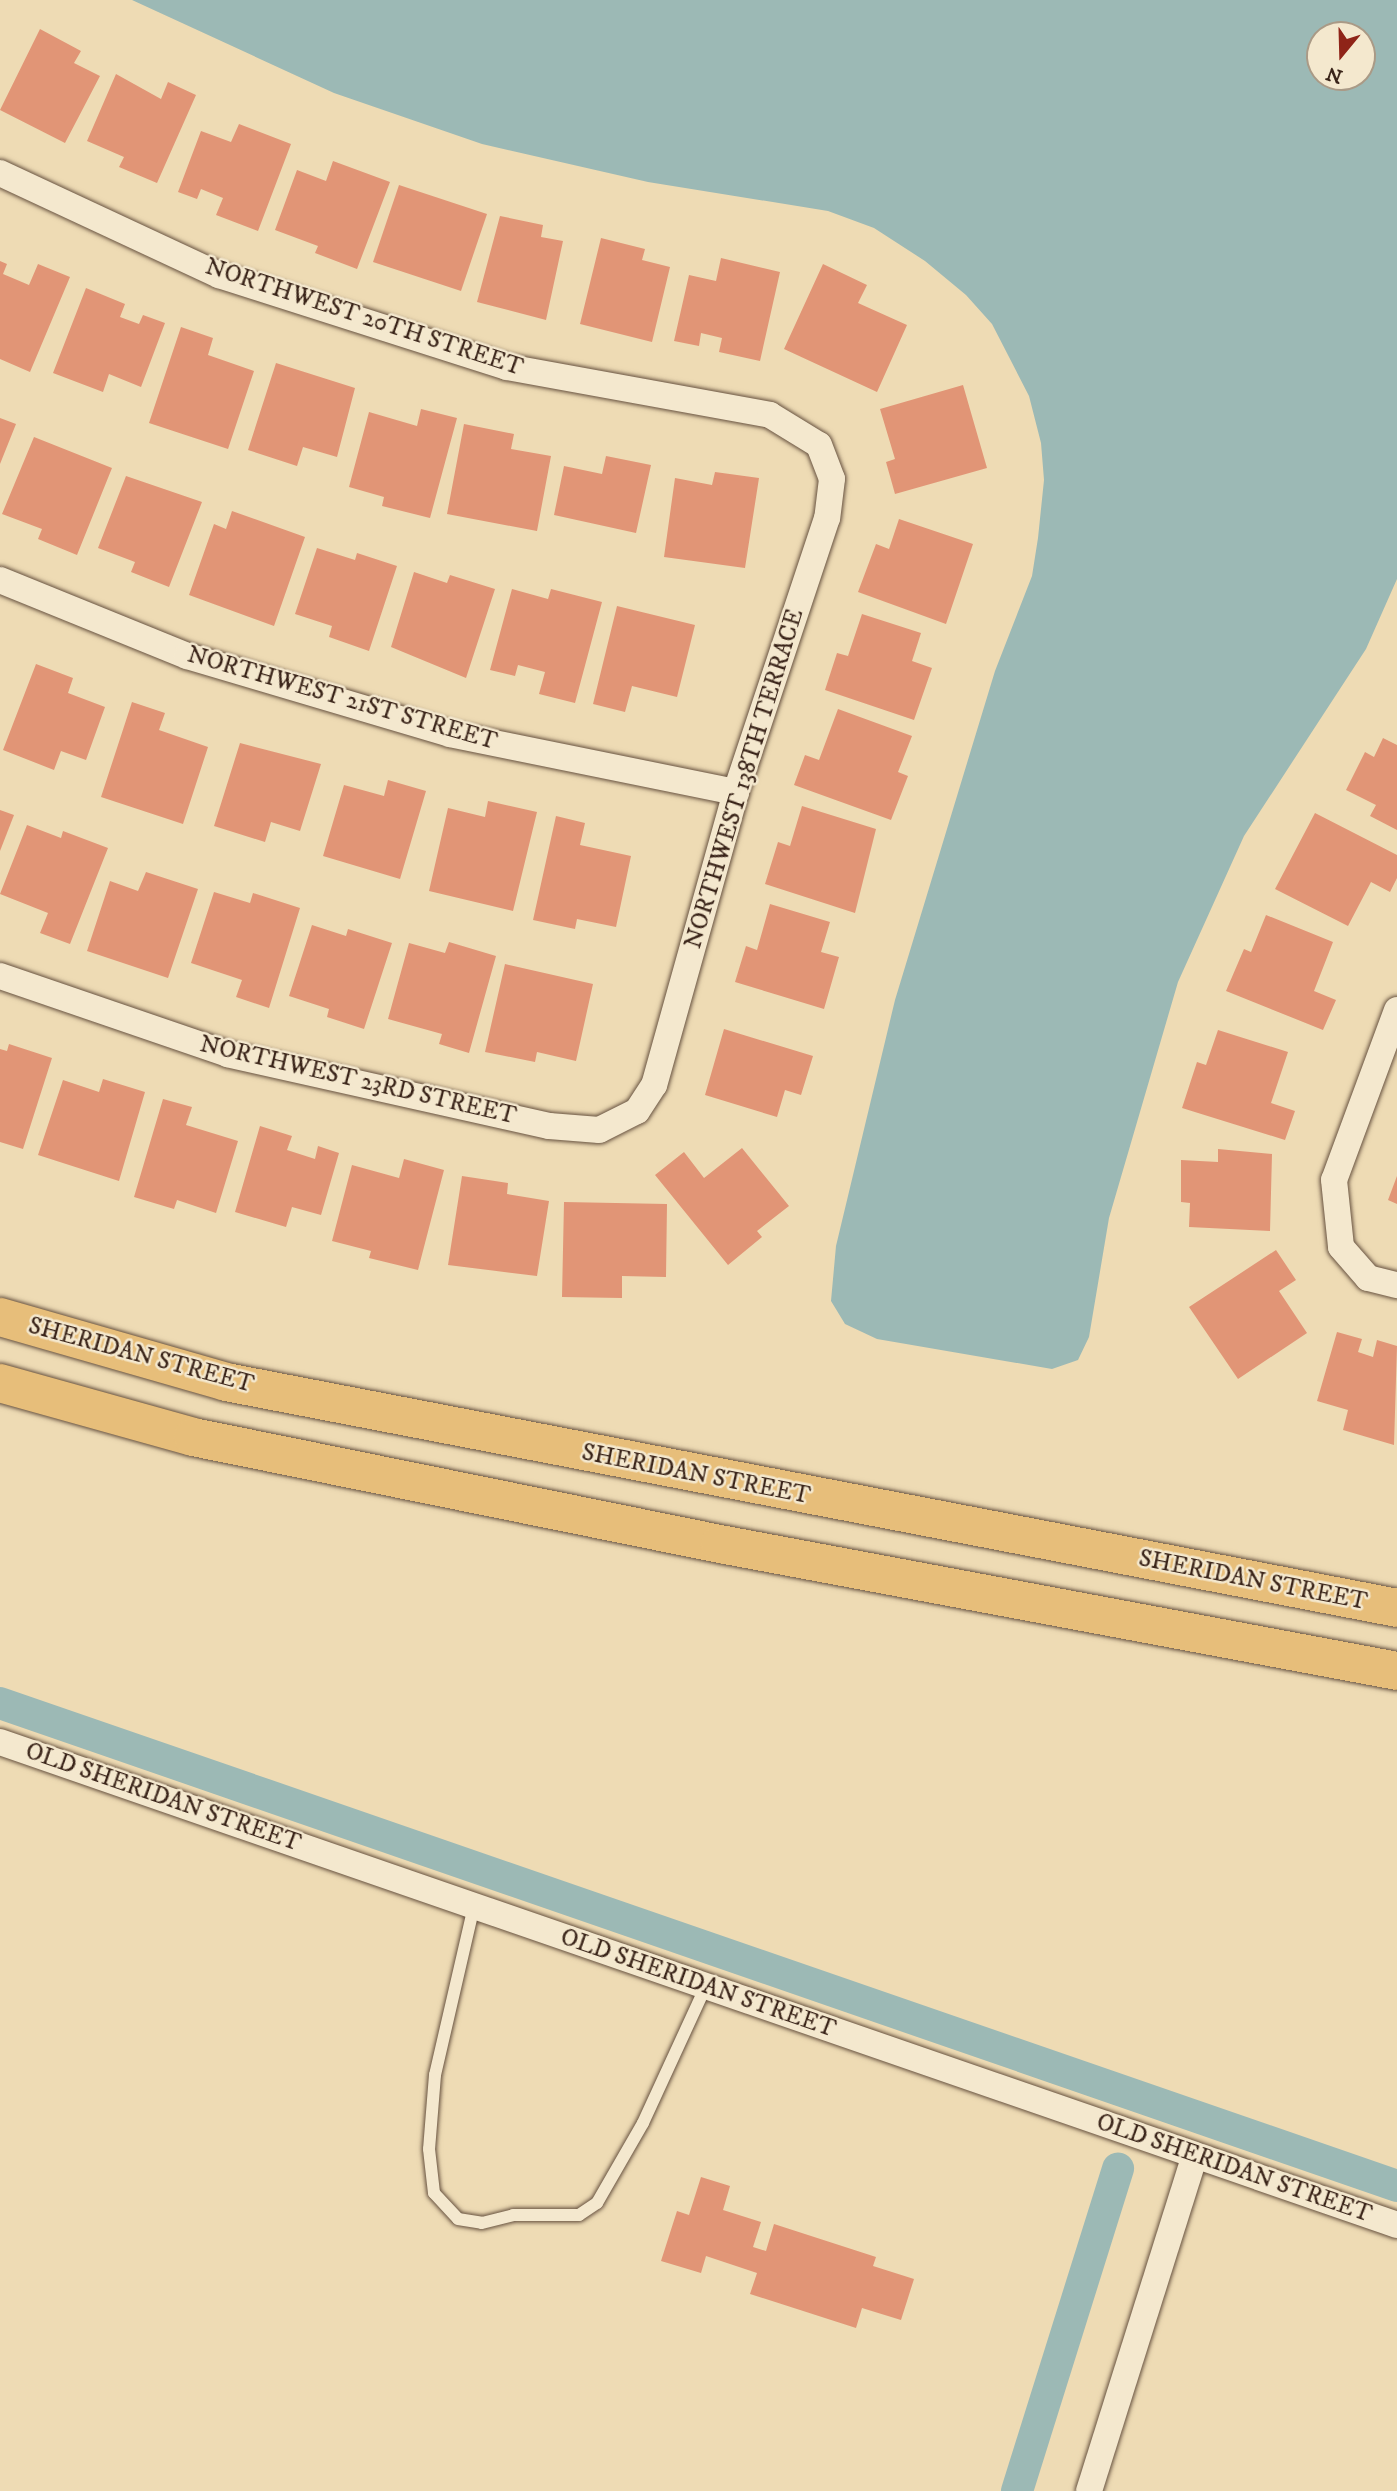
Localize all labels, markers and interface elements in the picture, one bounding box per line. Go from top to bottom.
north arrow [1306,21,1376,91]
text: N [1324,61,1346,88]
street label: NORTHWEST 20TH STREET [201,253,527,383]
street label: NORTHWEST 138TH TERRACE [680,606,810,952]
street label: NORTHWEST 21ST STREET [184,641,500,757]
street label: NORTHWEST 23RD STREET [197,1031,519,1131]
street label: SHERIDAN STREET [25,1312,257,1400]
street label: SHERIDAN STREET [579,1439,813,1511]
street label: SHERIDAN STREET [1136,1545,1370,1617]
street label: OLD SHERIDAN STREET [22,1737,304,1859]
street label: OLD SHERIDAN STREET [557,1923,839,2045]
street label: OLD SHERIDAN STREET [1093,2108,1375,2230]

